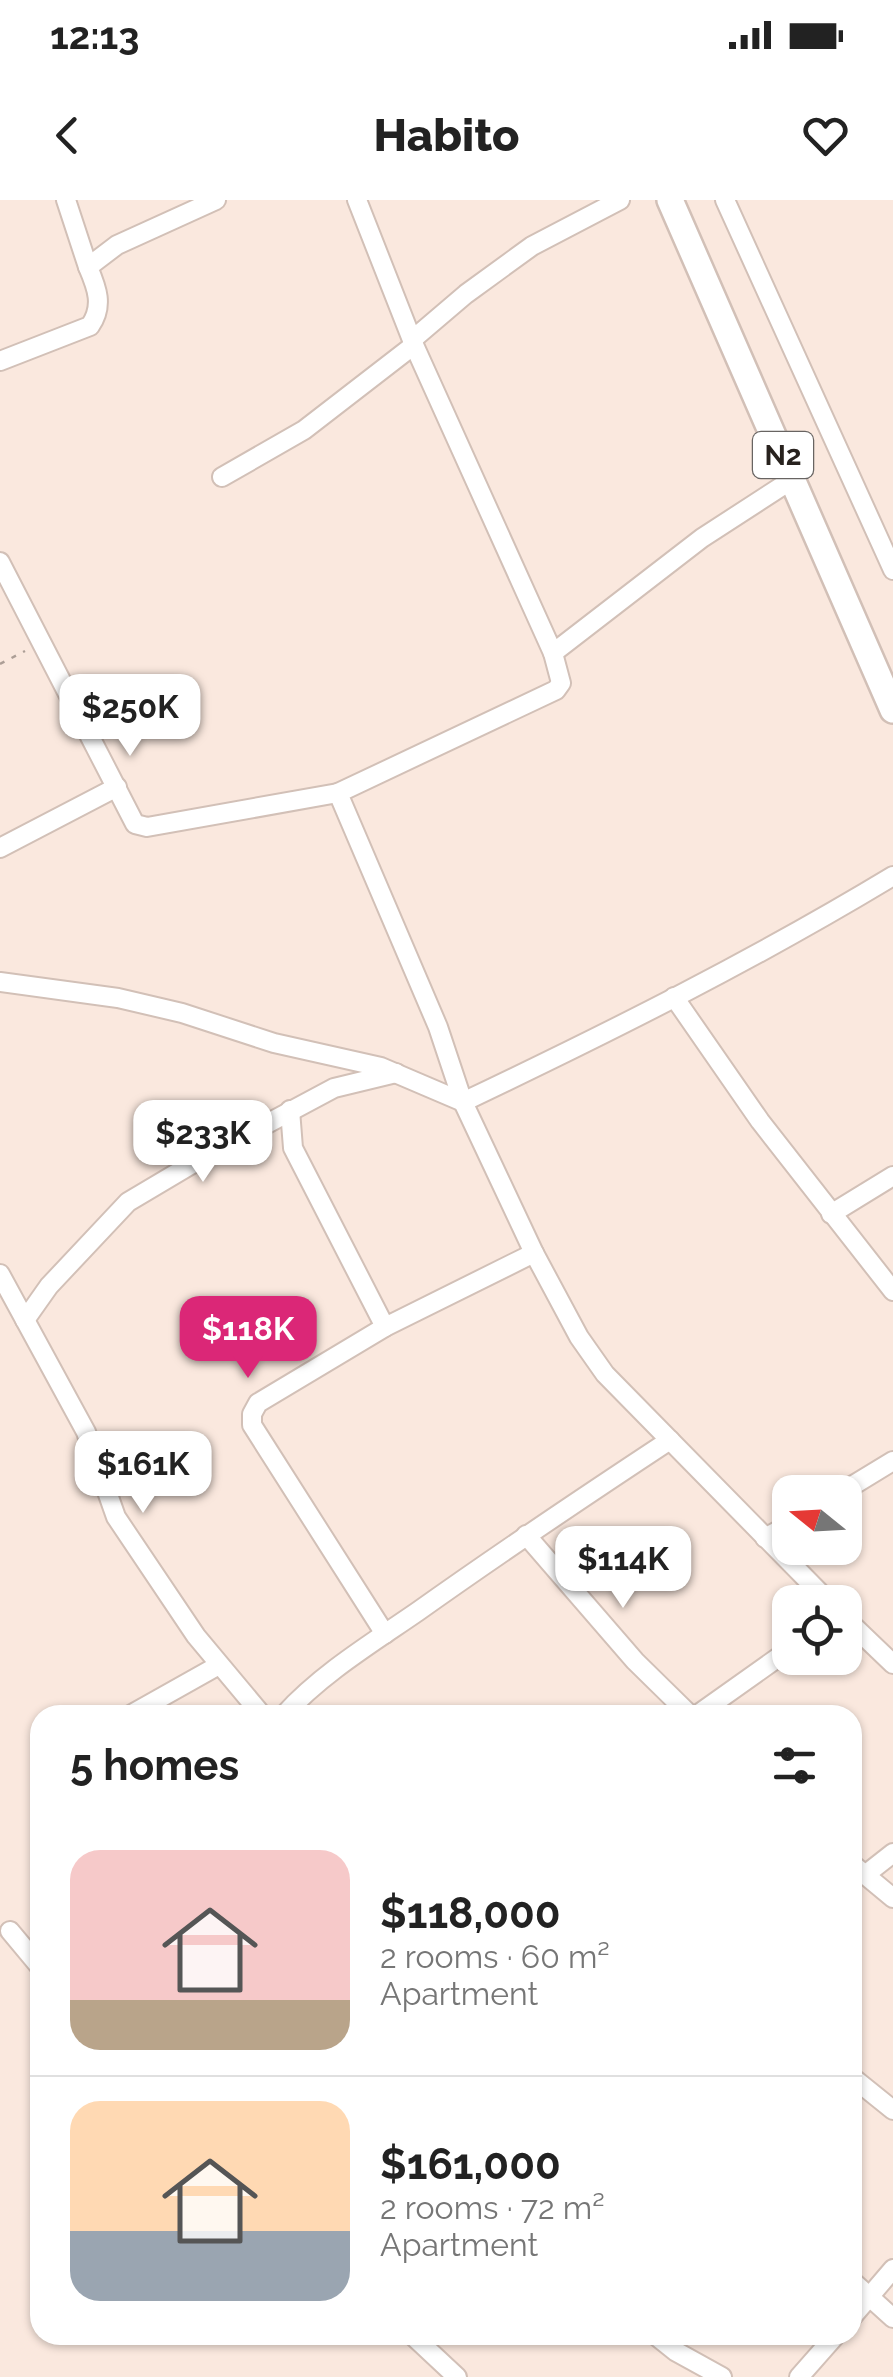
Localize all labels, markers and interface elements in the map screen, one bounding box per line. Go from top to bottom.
text: 12:13 [50,13,140,58]
icon: back [40,108,95,163]
icon: heart [798,108,853,163]
text: Habito [374,109,519,162]
road number: N2 [753,432,813,478]
pin: $250K [60,674,200,759]
text: $250K [81,688,179,725]
pin: $233K [133,1100,273,1185]
text: $233K [155,1114,251,1151]
pin: $118K [178,1296,318,1381]
text: $118K [202,1310,294,1347]
pin: $161K [73,1431,213,1516]
text: $161K [97,1445,189,1482]
north arrow [772,1475,862,1565]
map controls [772,1475,862,1675]
pin: $114K [553,1526,693,1611]
text: $114K [577,1540,669,1577]
button: locate [772,1585,862,1675]
icon: filters [767,1738,822,1793]
text: 5 homes [70,1741,239,1790]
text: $118,000 [380,1889,561,1938]
icon: home [150,1890,270,2010]
text: 2 rooms · 60 m² [380,1938,610,1975]
text: Apartment [380,1975,538,2012]
text: $161,000 [380,2140,561,2189]
icon: home [150,2141,270,2261]
text: 2 rooms · 72 m² [380,2189,605,2226]
text: Apartment [380,2226,538,2263]

